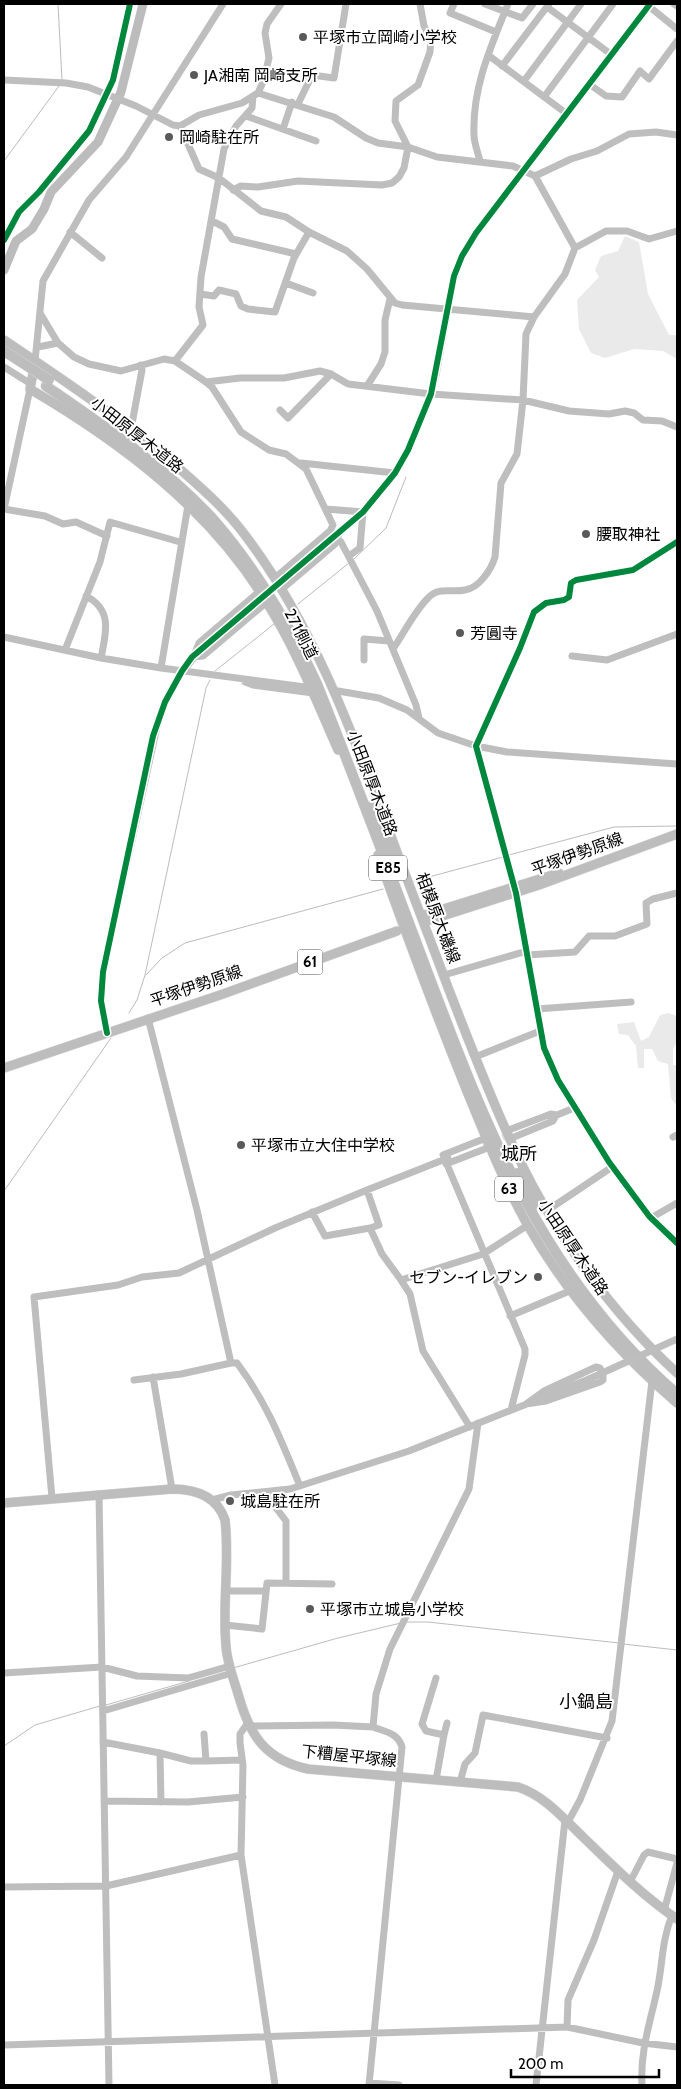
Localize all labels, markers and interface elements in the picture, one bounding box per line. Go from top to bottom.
place label: 平塚市立岡崎小学校 [313,28,457,47]
marker: 平塚市立岡崎小学校 [297,31,309,43]
place label: JA湘南 岡崎支所 [203,66,318,85]
marker: JA湘南 岡崎支所 [188,69,200,81]
place label: 岡崎駐在所 [179,128,259,147]
marker: 岡崎駐在所 [163,131,175,143]
street label: 小田原厚木道路 [87,393,187,477]
place label: 腰取神社 [596,525,660,544]
marker: 腰取神社 [580,528,592,540]
street label: 271側道 [280,606,322,662]
place label: 芳圓寺 [470,624,518,643]
marker: 芳圓寺 [454,627,466,639]
street label: 小田原厚木道路 [343,727,401,839]
street label: 平塚伊勢原線 [529,829,625,879]
road number: E85 [369,856,407,880]
street label: 相模原大磯線 [412,870,464,966]
road number: 61 [298,950,322,974]
street label: 平塚伊勢原線 [148,961,244,1011]
place label: 平塚市立大住中学校 [251,1136,395,1155]
marker: 平塚市立大住中学校 [235,1139,247,1151]
district label: 城所 [501,1143,537,1165]
road number: 63 [495,1176,523,1202]
street label: 小田原厚木道路 [534,1195,612,1299]
place label: セブン-イレブン [409,1268,528,1287]
marker: セブン-イレブン [532,1271,544,1283]
place label: 城島駐在所 [240,1492,320,1511]
marker: 城島駐在所 [224,1495,236,1507]
place label: 平塚市立城島小学校 [320,1600,464,1619]
marker: 平塚市立城島小学校 [304,1603,316,1615]
district label: 小鍋島 [559,1691,613,1713]
street label: 下糟屋平塚線 [300,1742,398,1770]
scale bar [511,2046,658,2078]
text: 200 m [518,2055,563,2073]

